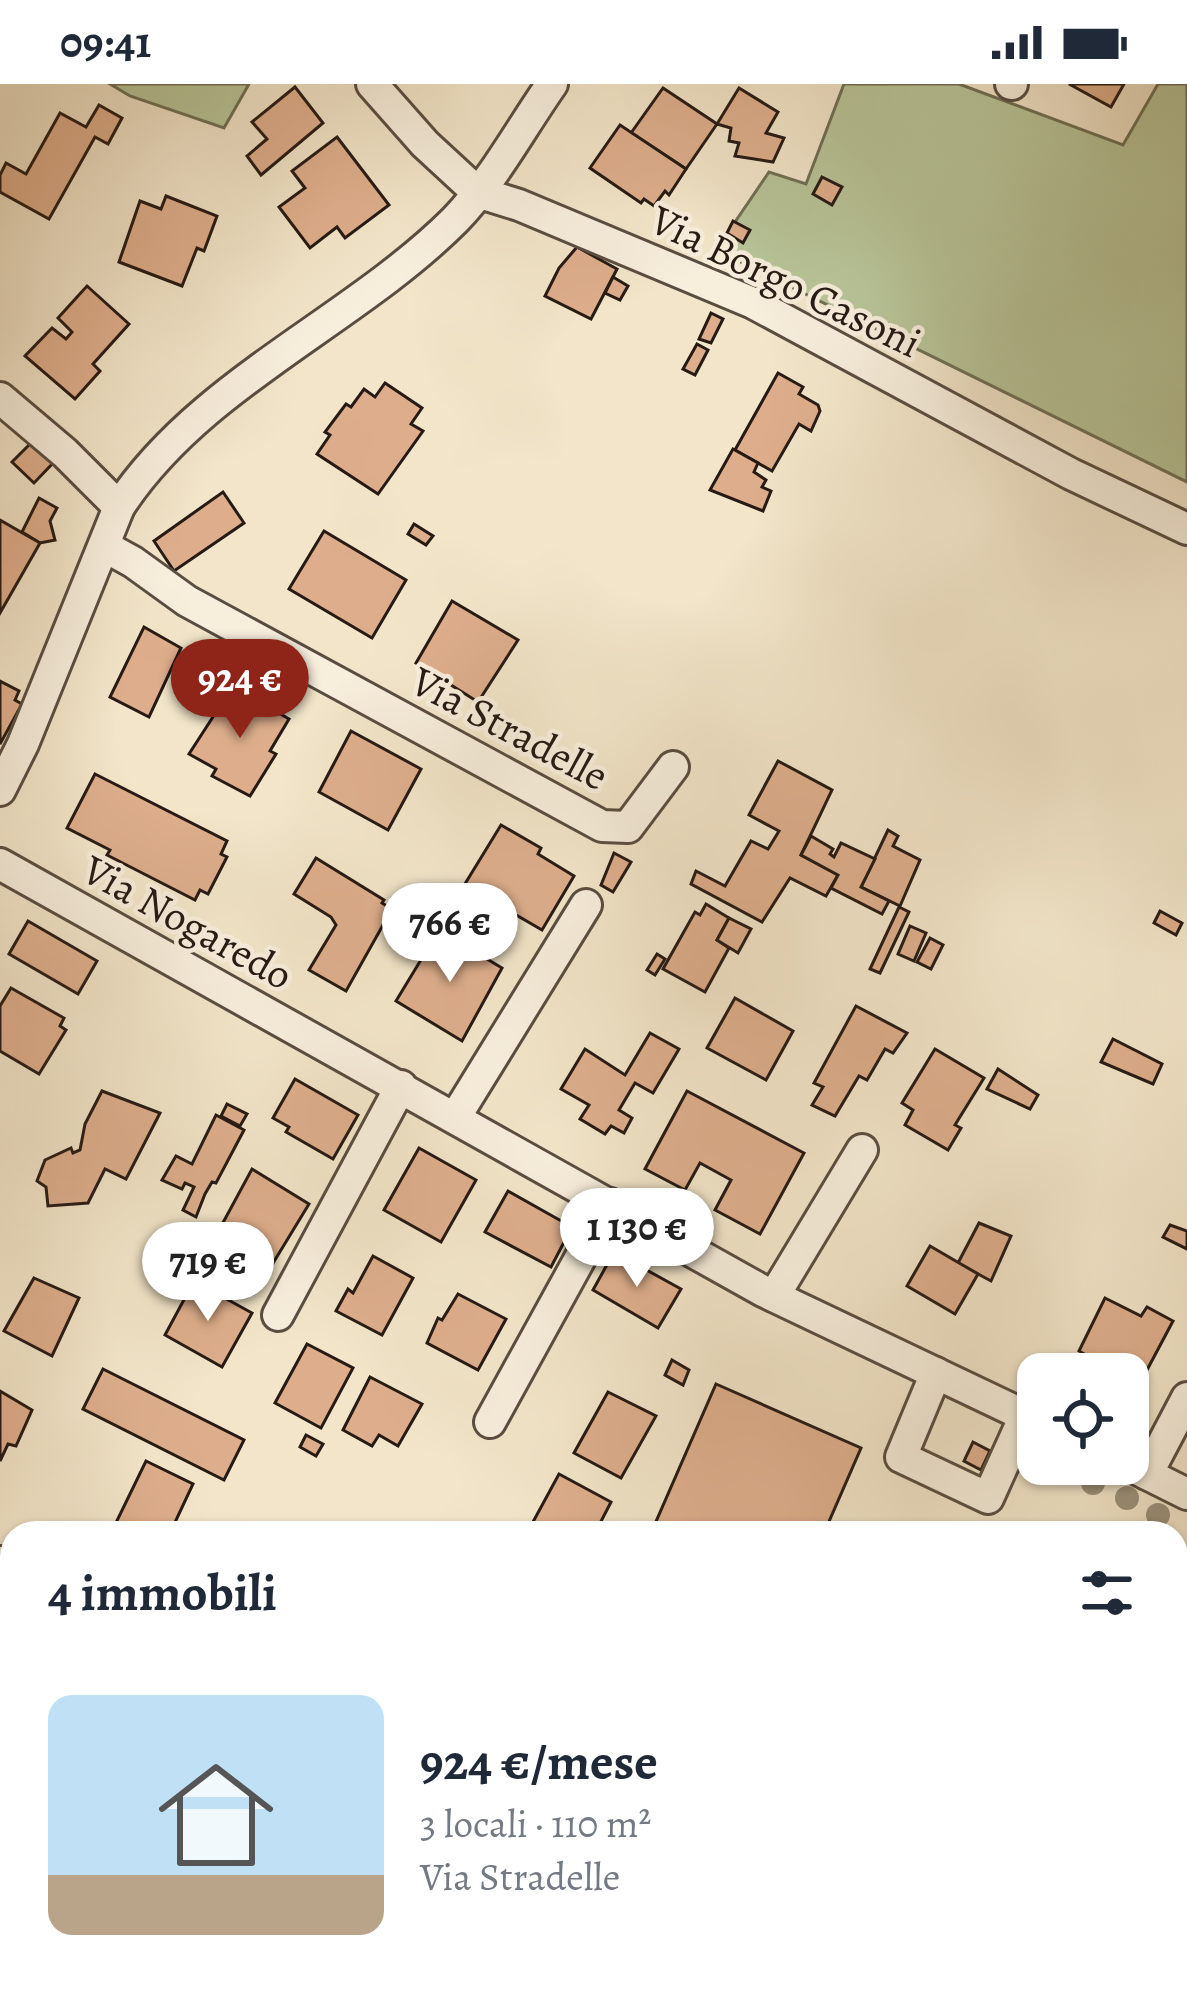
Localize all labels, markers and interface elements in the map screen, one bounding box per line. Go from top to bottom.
text: 09:41 [60,11,151,73]
street label: Via Borgo Casoni [640,190,931,371]
pin: 924 € [156,639,324,741]
text: 924 € [198,651,282,704]
street label: Via Stradelle [401,652,619,804]
street label: Via Nogaredo [72,840,303,1003]
pin: 766 € [366,883,534,985]
text: 766 € [409,895,491,948]
pin: 1 130 € [526,1188,748,1290]
text: 1 130 € [587,1200,687,1253]
pin: 719 € [124,1222,292,1324]
text: 719 € [169,1234,247,1287]
map controls [1017,1353,1149,1485]
button: locate [1017,1353,1149,1485]
text: 4 immobili [48,1558,277,1628]
icon: filters [1074,1560,1140,1626]
text: 924 €/mese [420,1727,658,1797]
icon: home [144,1743,288,1887]
text: 3 locali · 110 m² [420,1797,651,1850]
text: Via Stradelle [420,1850,620,1903]

